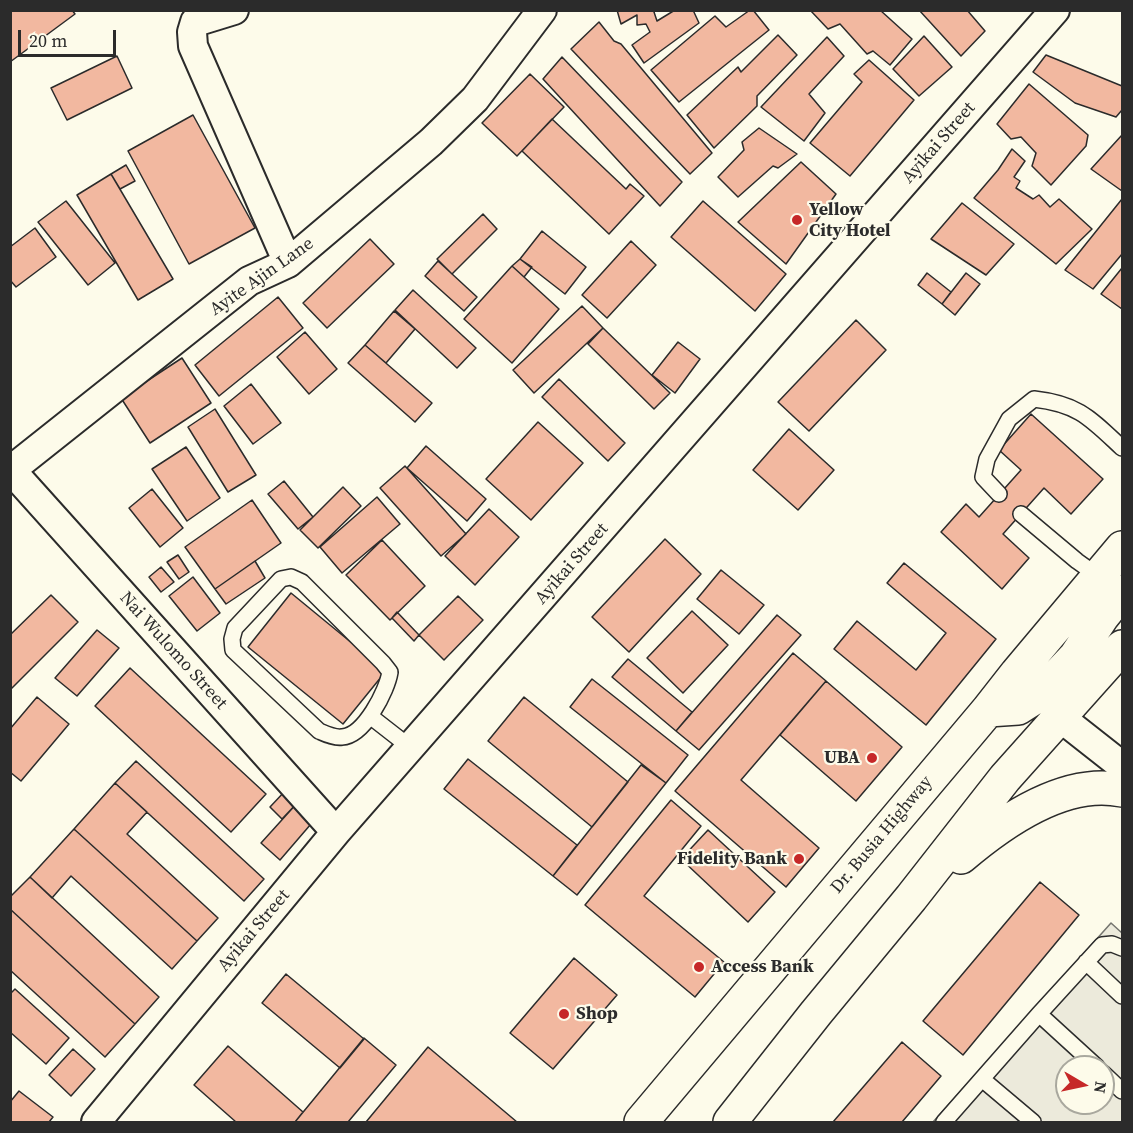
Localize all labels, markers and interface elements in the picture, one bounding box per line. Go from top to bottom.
scale bar [21,18,118,56]
text: 20 m [29,28,67,53]
street label: Ayikai Street [898,98,980,188]
place label: Yellow City Hotel [809,199,891,242]
marker: Yellow City Hotel [790,213,804,227]
street label: Ayite Ajin Lane [206,233,318,321]
street label: Ayikai Street [531,519,613,609]
street label: Nai Wulomo Street [115,588,231,714]
place label: UBA [824,747,860,769]
marker: UBA [865,751,879,765]
street label: Dr. Busia Highway [826,772,938,898]
place label: Fidelity Bank [677,848,787,870]
marker: Fidelity Bank [792,852,806,866]
street label: Ayikai Street [213,885,295,977]
place label: Access Bank [711,956,814,978]
marker: Access Bank [692,960,706,974]
place label: Shop [576,1003,618,1025]
marker: Shop [557,1007,571,1021]
north arrow [1055,1055,1115,1115]
text: N [1089,1080,1113,1095]

